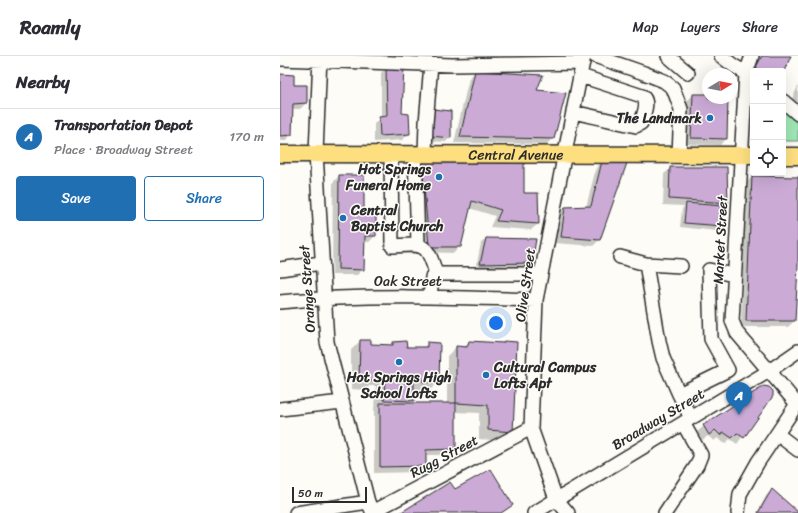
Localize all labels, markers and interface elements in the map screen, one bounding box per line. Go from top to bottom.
text: Roamly [20,11,80,44]
text: Map [633,15,658,40]
text: Layers [680,15,720,40]
text: Share [742,15,778,40]
text: Nearby [16,67,70,97]
north arrow [702,68,738,104]
map controls [750,68,786,176]
button: + [750,68,786,104]
button: − [750,104,786,140]
place label: The Landmark [617,106,703,131]
text: Transportation Depot [54,112,193,138]
marker: The Landmark [705,113,715,123]
text: A [25,125,33,148]
text: 170 m [229,125,264,148]
text: Place · Broadway Street [54,138,193,161]
button: locate [750,140,786,176]
street label: Central Avenue [469,142,563,168]
place label: Hot Springs Funeral Home [345,157,432,198]
marker: Hot Springs Funeral Home [434,172,444,182]
button: Save [16,176,136,221]
button: Share [144,176,264,221]
street label: Market Street [706,194,735,285]
place label: Central Baptist Church [350,198,444,239]
marker: Central Baptist Church [338,213,348,223]
street label: Orange Street [292,243,323,333]
street label: Olive Street [508,246,543,324]
street label: Oak Street [374,269,442,294]
your location [486,313,506,333]
place label: Cultural Campus Lofts Apt [493,355,597,396]
marker: Hot Springs High School Lofts [394,357,404,367]
place label: Hot Springs High School Lofts [346,365,452,406]
marker: Cultural Campus Lofts Apt [481,370,491,380]
street label: Broadway Street [607,382,710,457]
pin: A [726,382,752,415]
street label: Rugg Street [405,428,483,485]
text: 50 m [298,484,323,503]
scale bar [292,485,367,504]

